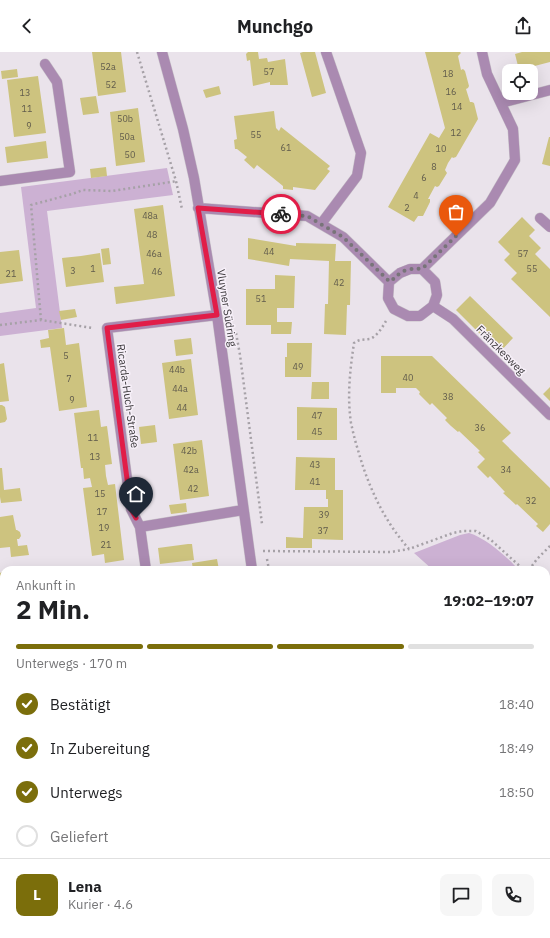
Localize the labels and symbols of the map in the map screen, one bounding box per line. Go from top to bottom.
house number: 52a [100,61,116,72]
house number: 57 [264,66,274,77]
house number: 18 [443,68,453,79]
house number: 52 [106,79,116,90]
house number: 16 [446,86,456,97]
house number: 13 [20,87,30,98]
house number: 14 [452,101,462,112]
house number: 11 [22,103,32,114]
house number: 50b [117,113,133,124]
house number: 9 [26,120,32,131]
house number: 12 [451,127,461,138]
house number: 55 [251,129,261,140]
house number: 50a [119,131,135,142]
house number: 61 [281,142,291,153]
house number: 10 [436,143,446,154]
house number: 50 [125,149,135,160]
house number: 8 [431,161,437,172]
house number: 6 [421,172,427,183]
house number: 4 [413,190,419,201]
courier [261,194,301,234]
pin [439,195,473,236]
house number: 2 [404,202,410,213]
house number: 48a [142,210,158,221]
house number: 48 [147,229,157,240]
house number: 44 [264,246,274,257]
house number: 46a [146,248,162,259]
house number: 57 [518,248,528,259]
house number: 1 [90,263,96,274]
house number: 55 [527,263,537,274]
house number: 3 [70,265,76,276]
house number: 46 [152,266,162,277]
house number: 21 [6,268,16,279]
street label: Vluyner Südring [214,268,240,348]
house number: 42 [334,277,344,288]
house number: 51 [256,293,266,304]
street label: Fränzkesweg [473,322,529,378]
street label: Ricarda-Huch-Straße [114,343,142,449]
house number: 5 [63,350,69,361]
house number: 49 [293,361,303,372]
house number: 44b [169,364,185,375]
house number: 40 [403,372,413,383]
house number: 7 [66,373,72,384]
house number: 44a [172,383,188,394]
house number: 38 [443,391,453,402]
house number: 9 [69,394,75,405]
house number: 44 [177,402,187,413]
house number: 47 [312,410,322,421]
house number: 36 [475,422,485,433]
house number: 45 [312,426,322,437]
house number: 11 [88,432,98,443]
house number: 42b [181,445,197,456]
house number: 13 [90,451,100,462]
house number: 43 [310,459,320,470]
house number: 42a [183,464,199,475]
house number: 34 [501,464,511,475]
house number: 41 [310,476,320,487]
pin [119,477,153,518]
house number: 42 [188,483,198,494]
house number: 15 [95,488,105,499]
house number: 32 [526,495,536,506]
house number: 17 [97,506,107,517]
house number: 39 [319,509,329,520]
house number: 19 [99,522,109,533]
house number: 37 [318,525,328,536]
house number: 21 [101,539,111,550]

